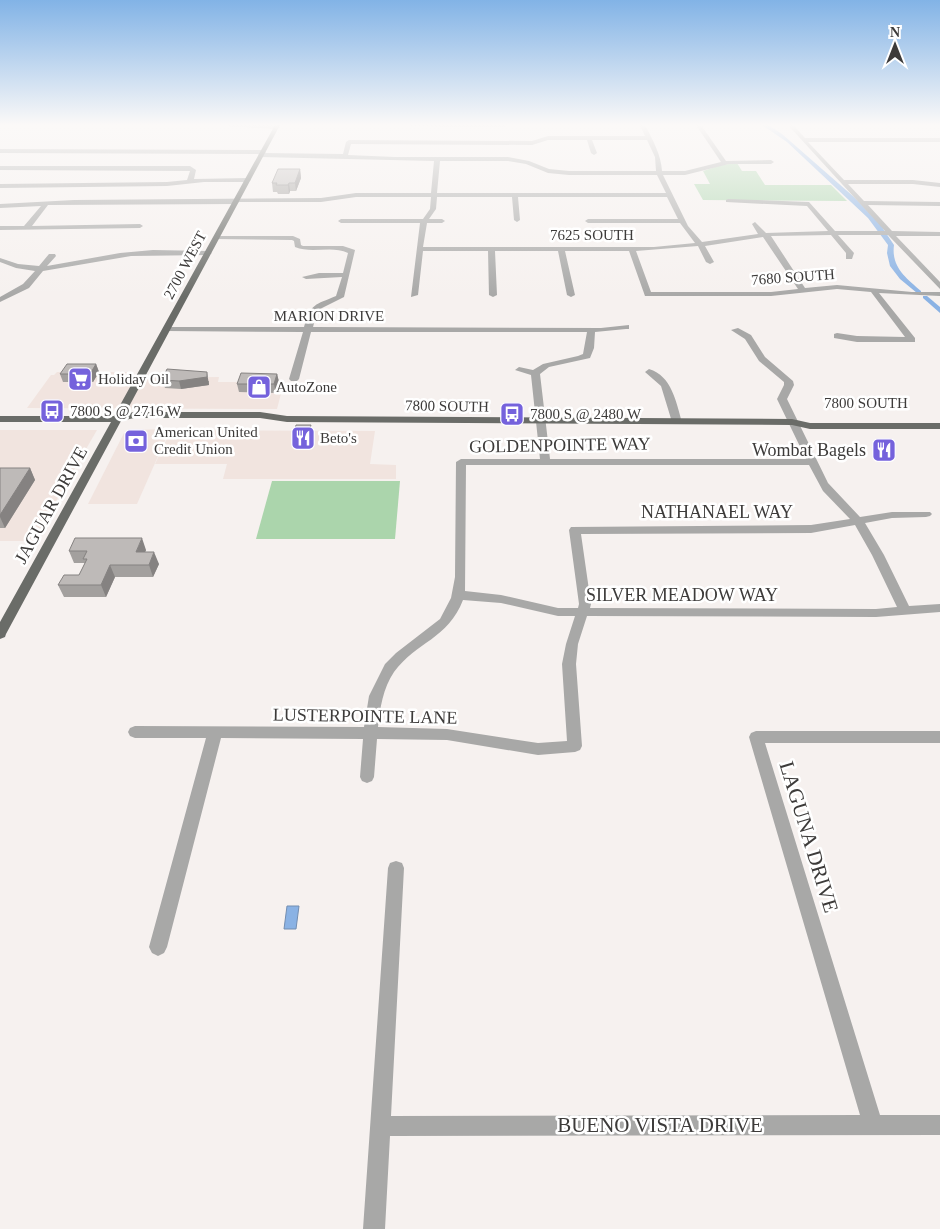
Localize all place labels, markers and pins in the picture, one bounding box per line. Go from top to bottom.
supermarket icon: Holiday Oil [67,366,93,392]
place label: Holiday Oil [98,371,169,387]
shop icon: AutoZone [246,374,272,400]
place label: AutoZone [276,379,337,395]
bus stop icon: 7800 S @ 2716 W [39,398,65,424]
bus stop icon: 7800 S @ 2480 W [499,401,525,427]
place label: 7800 S @ 2716 W [70,403,182,419]
place label: 7800 S @ 2480 W [530,406,642,422]
place label: American United Credit Union [154,424,258,457]
restaurant icon: Beto's [290,425,316,451]
bank icon: American United Credit Union [123,428,149,454]
place label: Beto's [320,430,357,446]
restaurant icon: Wombat Bagels [871,437,897,463]
place label: Wombat Bagels [752,440,866,460]

